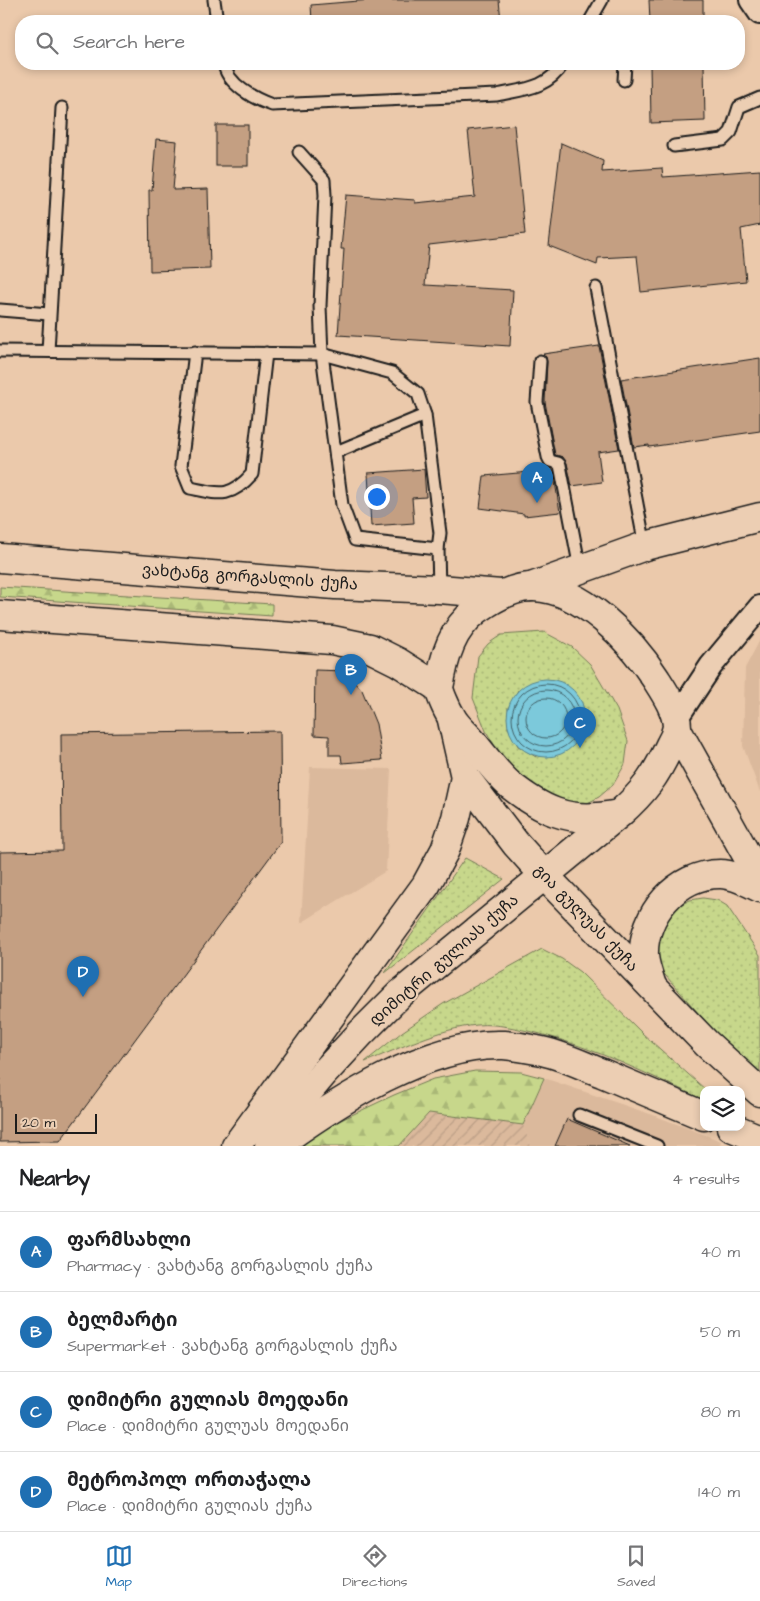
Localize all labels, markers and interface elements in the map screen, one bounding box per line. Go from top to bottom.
search box [15,15,745,70]
icon: search [33,29,61,57]
text: Search here [73,29,185,56]
pin: A [521,462,553,503]
your location [364,484,390,510]
street label: ვახტანგ გორგასლის ქუჩა [141,558,359,596]
pin: B [335,654,367,695]
pin: C [564,707,596,748]
street label: გია გულუას ქუჩა [529,859,643,977]
street label: დიმიტრი გულიას ქუჩა [365,889,523,1031]
pin: D [67,956,99,997]
map controls [700,1086,745,1131]
button: layers [700,1086,745,1131]
scale bar [15,1111,98,1134]
text: 20 m [22,1113,55,1133]
text: Nearby [20,1164,90,1193]
text: 4 results [672,1168,740,1190]
text: ფარმსახლი [67,1227,191,1254]
text: A [31,1241,41,1263]
text: 40 m [700,1241,740,1263]
text: Pharmacy · ვახტანგ გორგასლის ქუჩა [67,1255,373,1277]
text: ბელმარტი [67,1307,177,1334]
text: B [30,1321,42,1343]
text: 50 m [700,1321,740,1343]
text: Supermarket · ვახტანგ გორგასლის ქუჩა [67,1335,398,1357]
text: დიმიტრი გულიას მოედანი [67,1387,348,1414]
text: C [30,1401,42,1423]
text: 80 m [701,1401,740,1423]
text: Place · დიმიტრი გულუას მოედანი [67,1415,349,1437]
text: მეტროპოლ ორთაჭალა [67,1467,311,1494]
text: D [31,1481,41,1503]
text: 140 m [698,1481,740,1503]
text: Place · დიმიტრი გულიას ქუჩა [67,1495,313,1517]
tab: Map [105,1542,133,1592]
tab: Directions [342,1542,407,1592]
tab: Saved [617,1542,655,1592]

